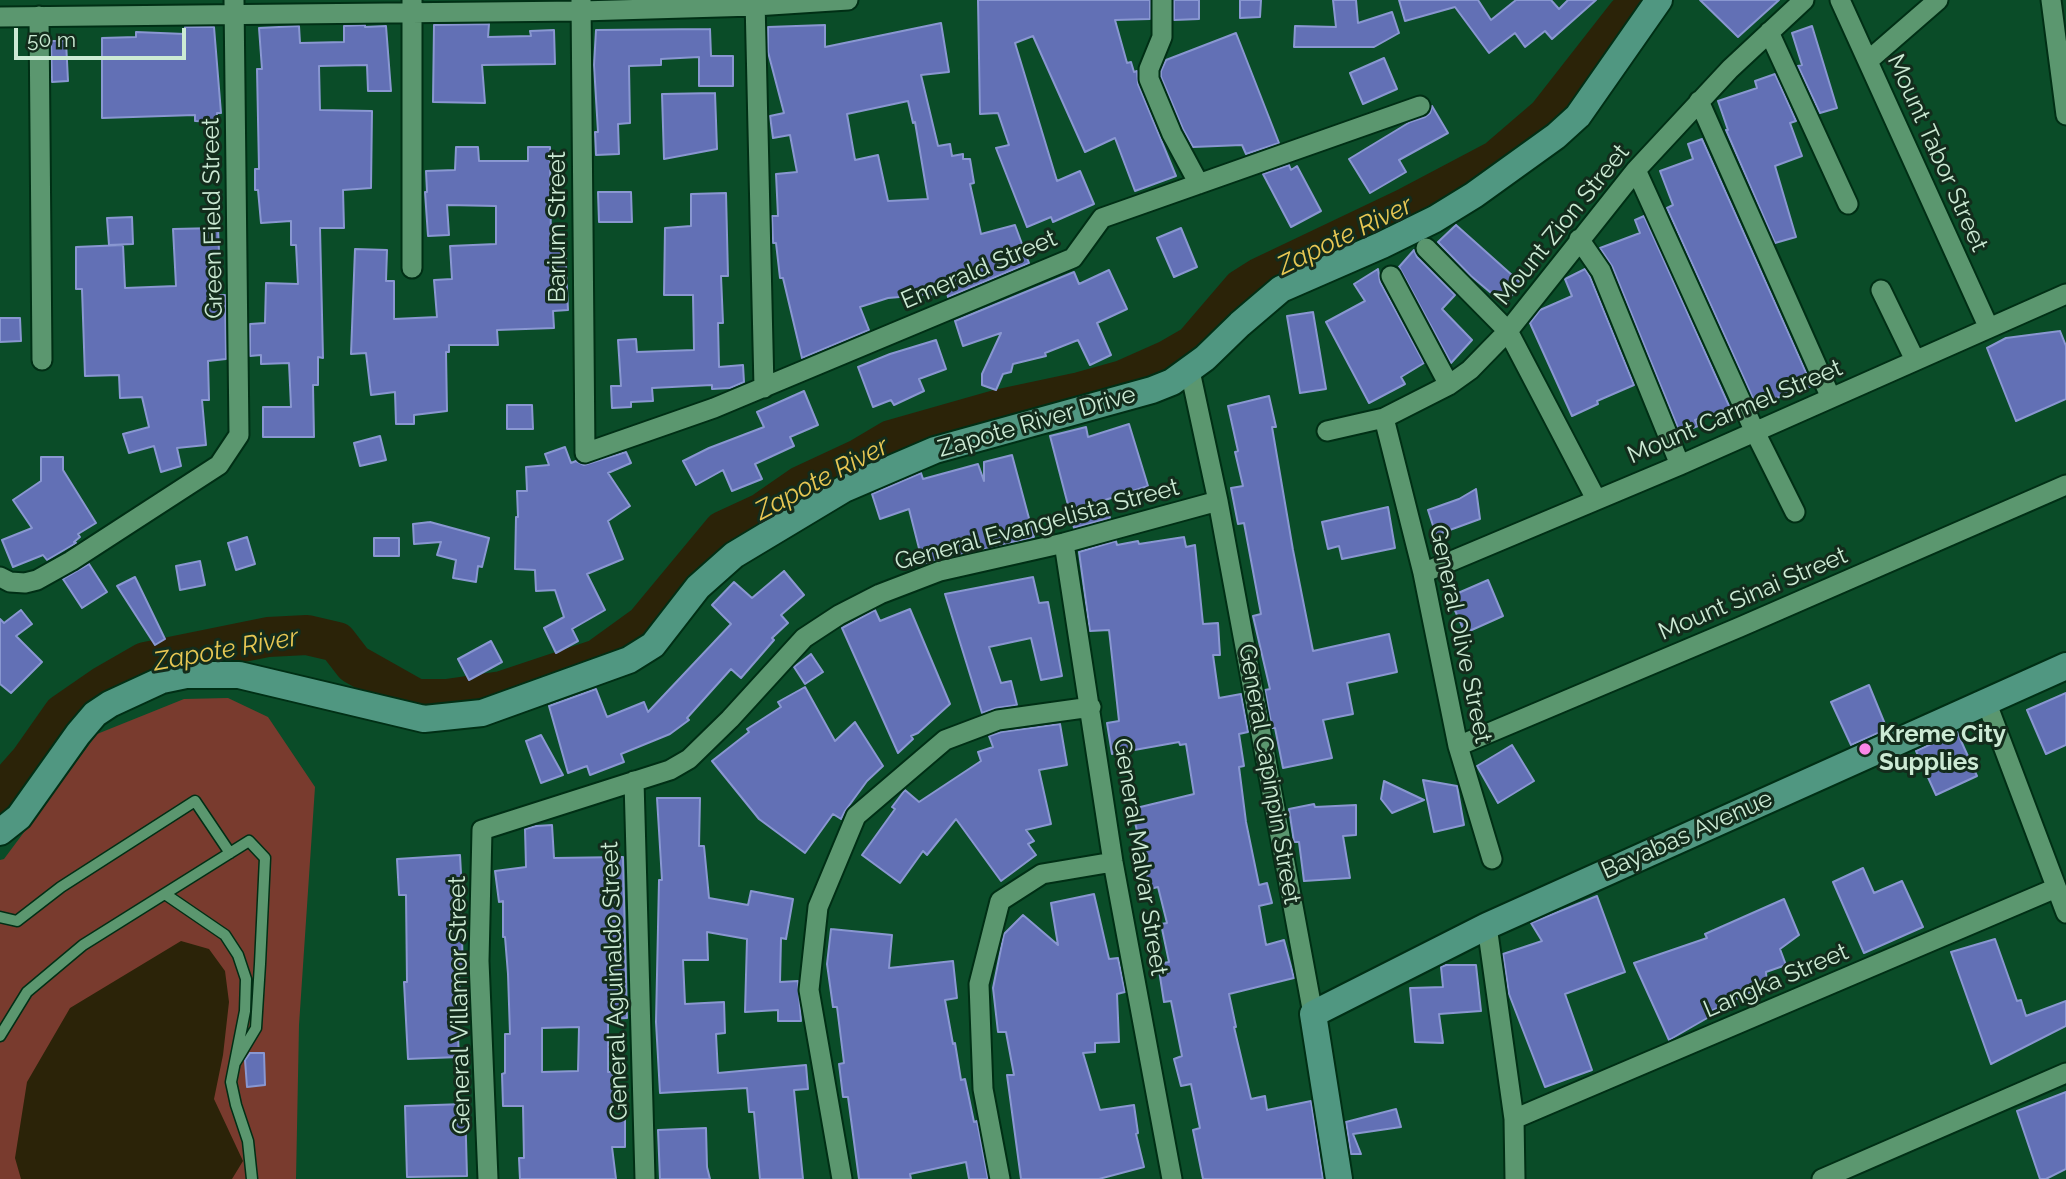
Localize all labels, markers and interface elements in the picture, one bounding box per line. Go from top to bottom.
scale bar [18,14,189,58]
text: 50 m [27,27,76,52]
street label: Mount Tabor Street [1881,50,1993,256]
street label: Green Field Street [197,117,229,319]
street label: Mount Zion Street [1488,139,1636,311]
street label: Barium Street [544,151,572,303]
water label: Zapote River [1272,190,1418,282]
street label: Emerald Street [897,224,1061,316]
street label: Mount Carmel Street [1623,354,1847,470]
street label: Zapote River Drive [935,380,1139,464]
water label: Zapote River [750,431,894,527]
street label: General Evangelista Street [892,473,1182,577]
street label: General Olive Street [1423,522,1497,746]
street label: Mount Sinai Street [1654,541,1852,647]
water label: Zapote River [151,622,301,678]
street label: General Capinpin Street [1232,642,1306,906]
place label: Kreme City Supplies [1879,721,2006,777]
street label: General Malvar Street [1107,736,1173,978]
marker: Kreme City Supplies [1857,741,1873,757]
street label: Bayabas Avenue [1597,784,1777,886]
street label: General Aguinaldo Street [596,841,634,1121]
street label: General Villamor Street [443,876,477,1134]
street label: Langka Street [1699,938,1853,1024]

